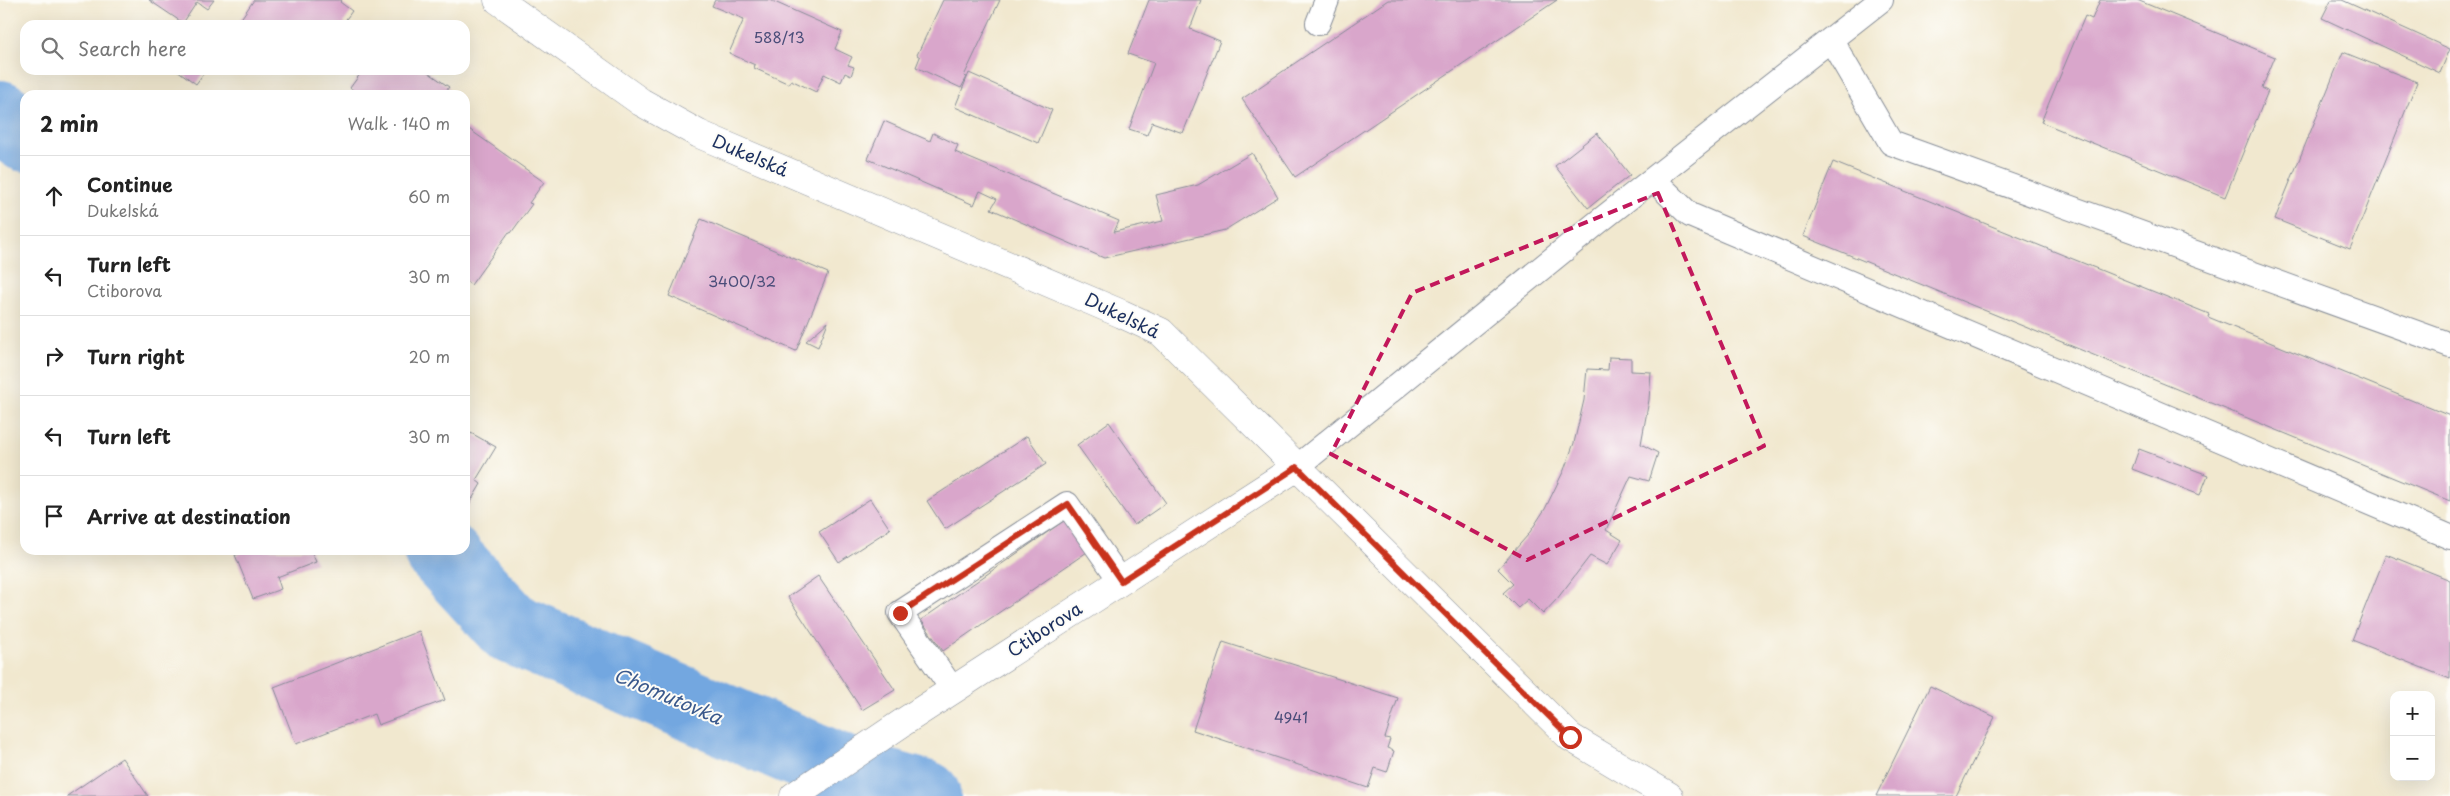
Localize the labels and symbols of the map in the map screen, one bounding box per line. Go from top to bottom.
house number: 588/13 [753,25,805,48]
street label: Dukelská [708,127,794,183]
house number: 3400/32 [708,269,776,292]
street label: Dukelská [1081,285,1165,345]
street label: Ctiborova [1001,594,1087,663]
route end [889,602,912,625]
water label: Chomutovka [610,660,728,731]
house number: 4941 [1274,705,1308,728]
route start [1559,726,1582,749]

